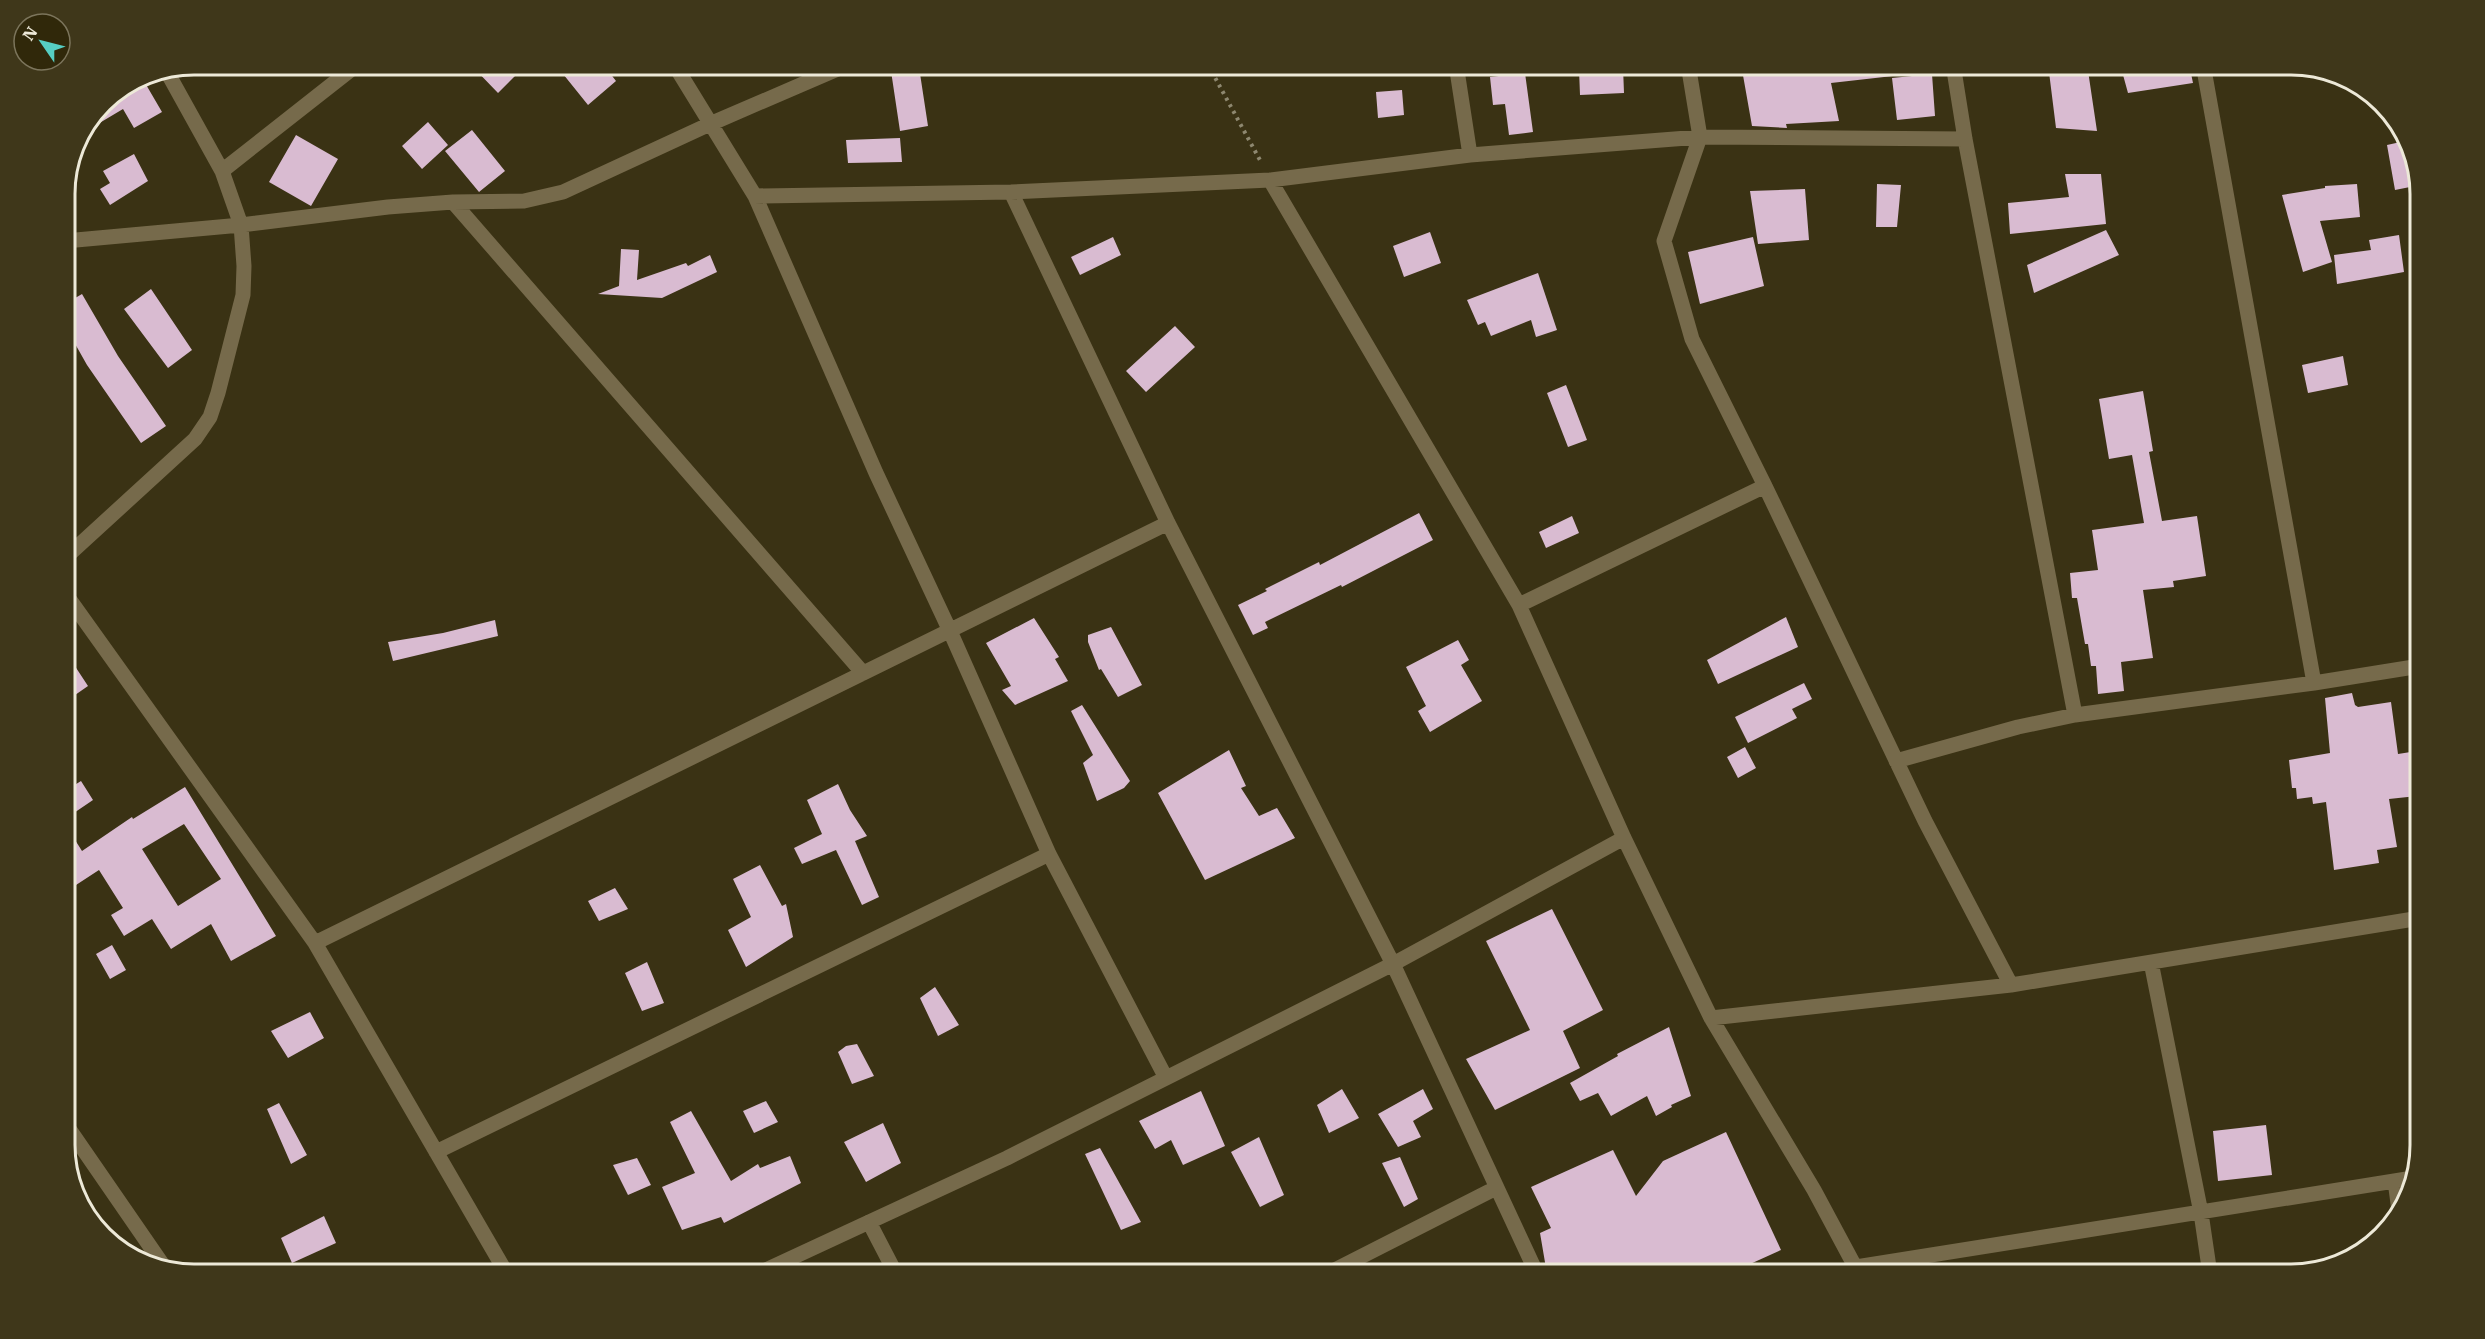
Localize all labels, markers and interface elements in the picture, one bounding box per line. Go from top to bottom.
north arrow [12,12,72,72]
text: N [18,22,42,44]

